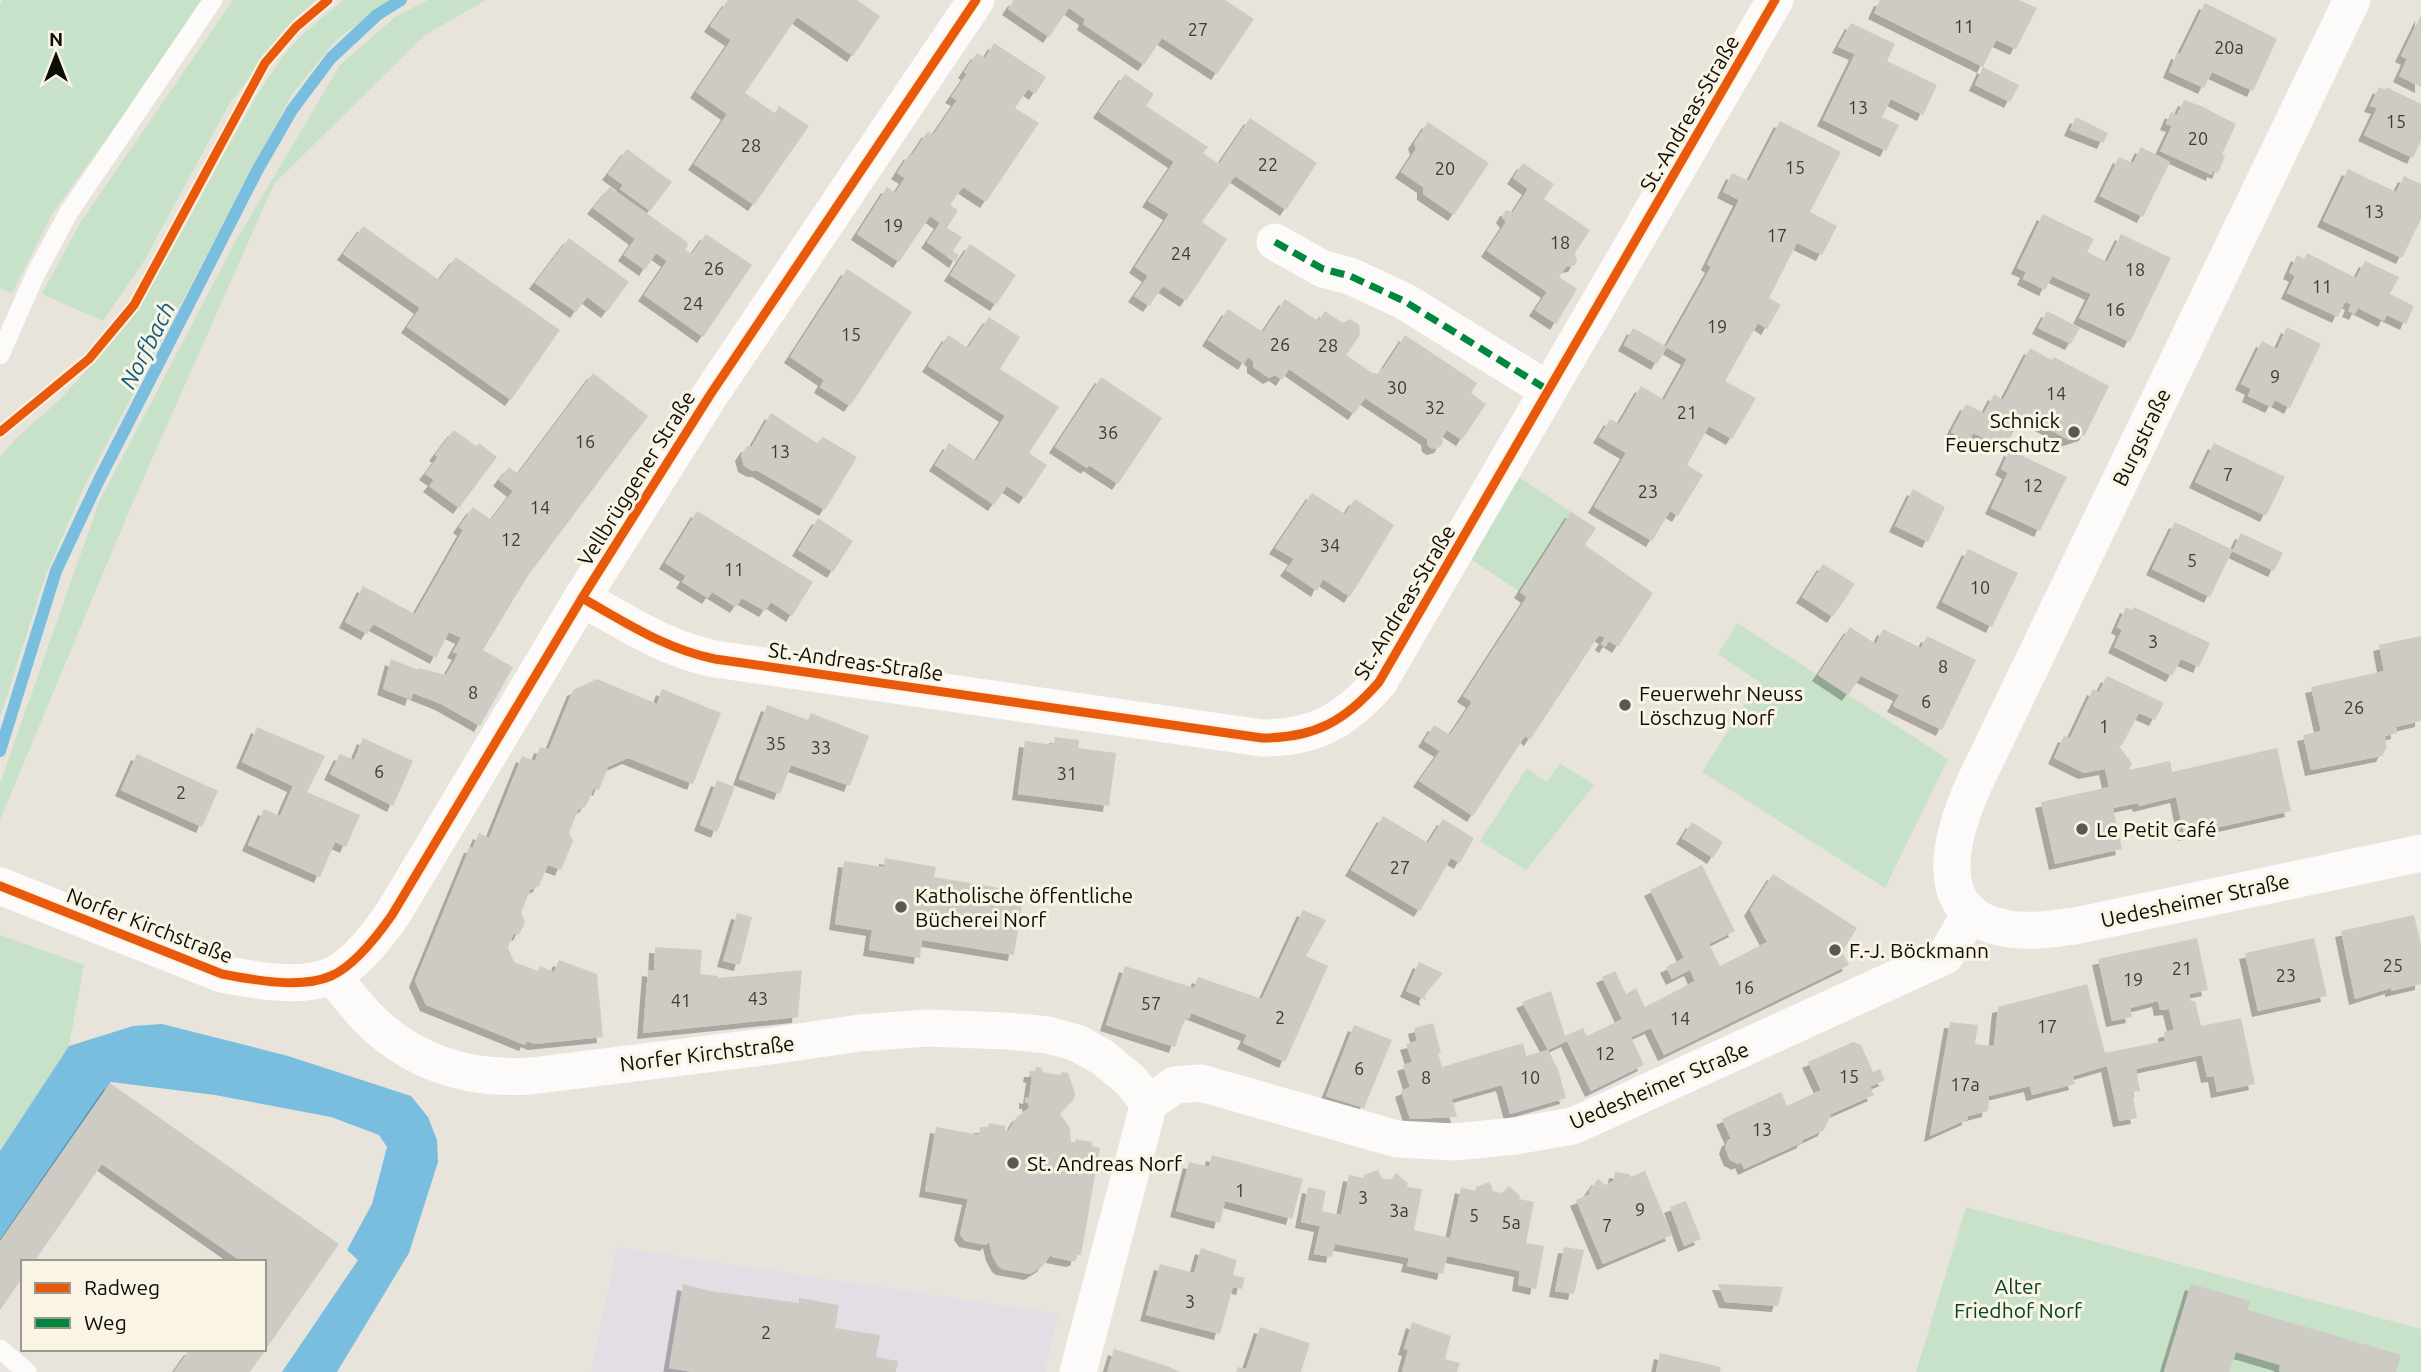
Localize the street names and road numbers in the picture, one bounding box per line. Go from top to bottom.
street label: St.-Andreas-Straße [1635,31,1743,195]
street label: Burgstraße [2107,384,2175,490]
street label: Vellbrüggener Straße [572,386,700,570]
street label: St.-Andreas-Straße [1348,520,1460,684]
street label: St.-Andreas-Straße [767,637,945,685]
street label: Uedesheimer Straße [2098,868,2292,932]
street label: Norfer Kirchstraße [64,882,236,968]
street label: Norfer Kirchstraße [618,1030,796,1076]
street label: Uedesheimer Straße [1566,1036,1752,1134]

